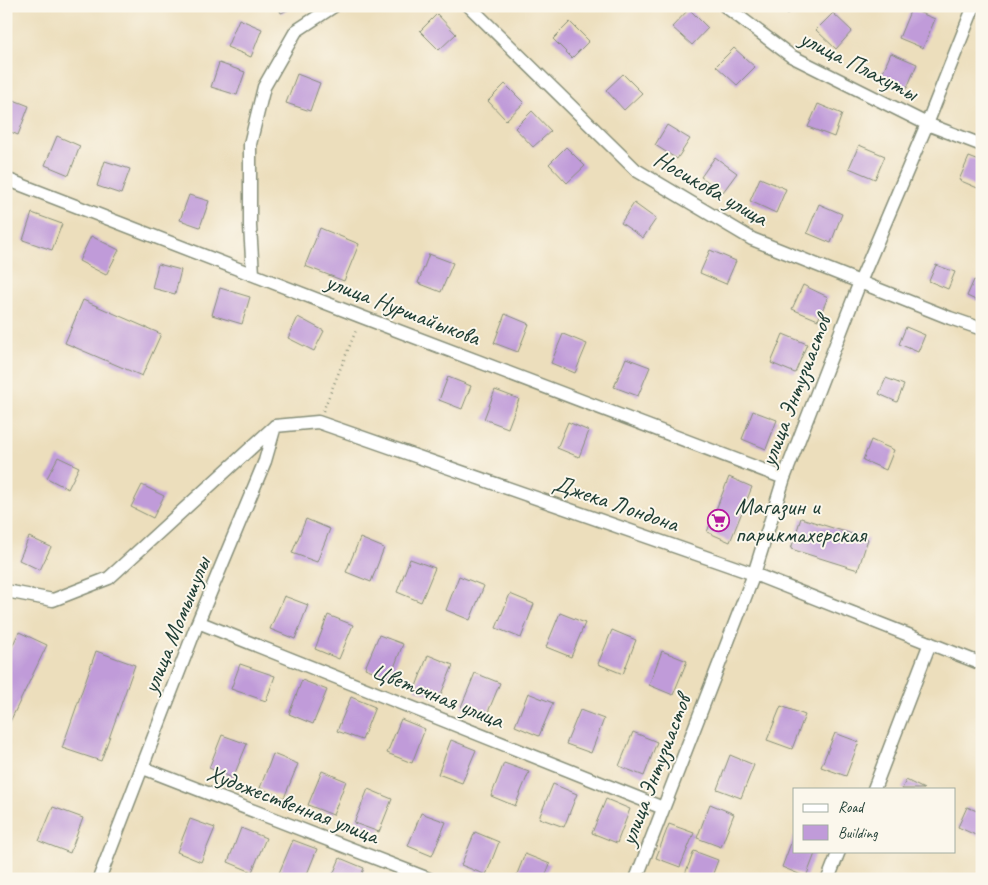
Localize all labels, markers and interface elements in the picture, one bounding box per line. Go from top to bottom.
street label: улица Плахуты [793,22,925,109]
street label: Носикова улица [649,143,775,233]
street label: улица Нуршайыкова [320,265,486,353]
street label: улица Энтузиастов [752,308,839,472]
street label: Джека Лондона [550,468,684,539]
place label: Магазин и парикмахерская [735,491,868,549]
supermarket icon: Магазин и парикмахерская [707,508,731,532]
street label: улица Момышулы [134,550,218,700]
street label: Цветочная улица [368,655,510,736]
street label: улица Энтузиастов [612,687,699,851]
street label: Художественная улица [203,758,385,851]
legend [793,788,956,852]
text: Road [838,798,865,817]
text: Building [838,824,878,843]

